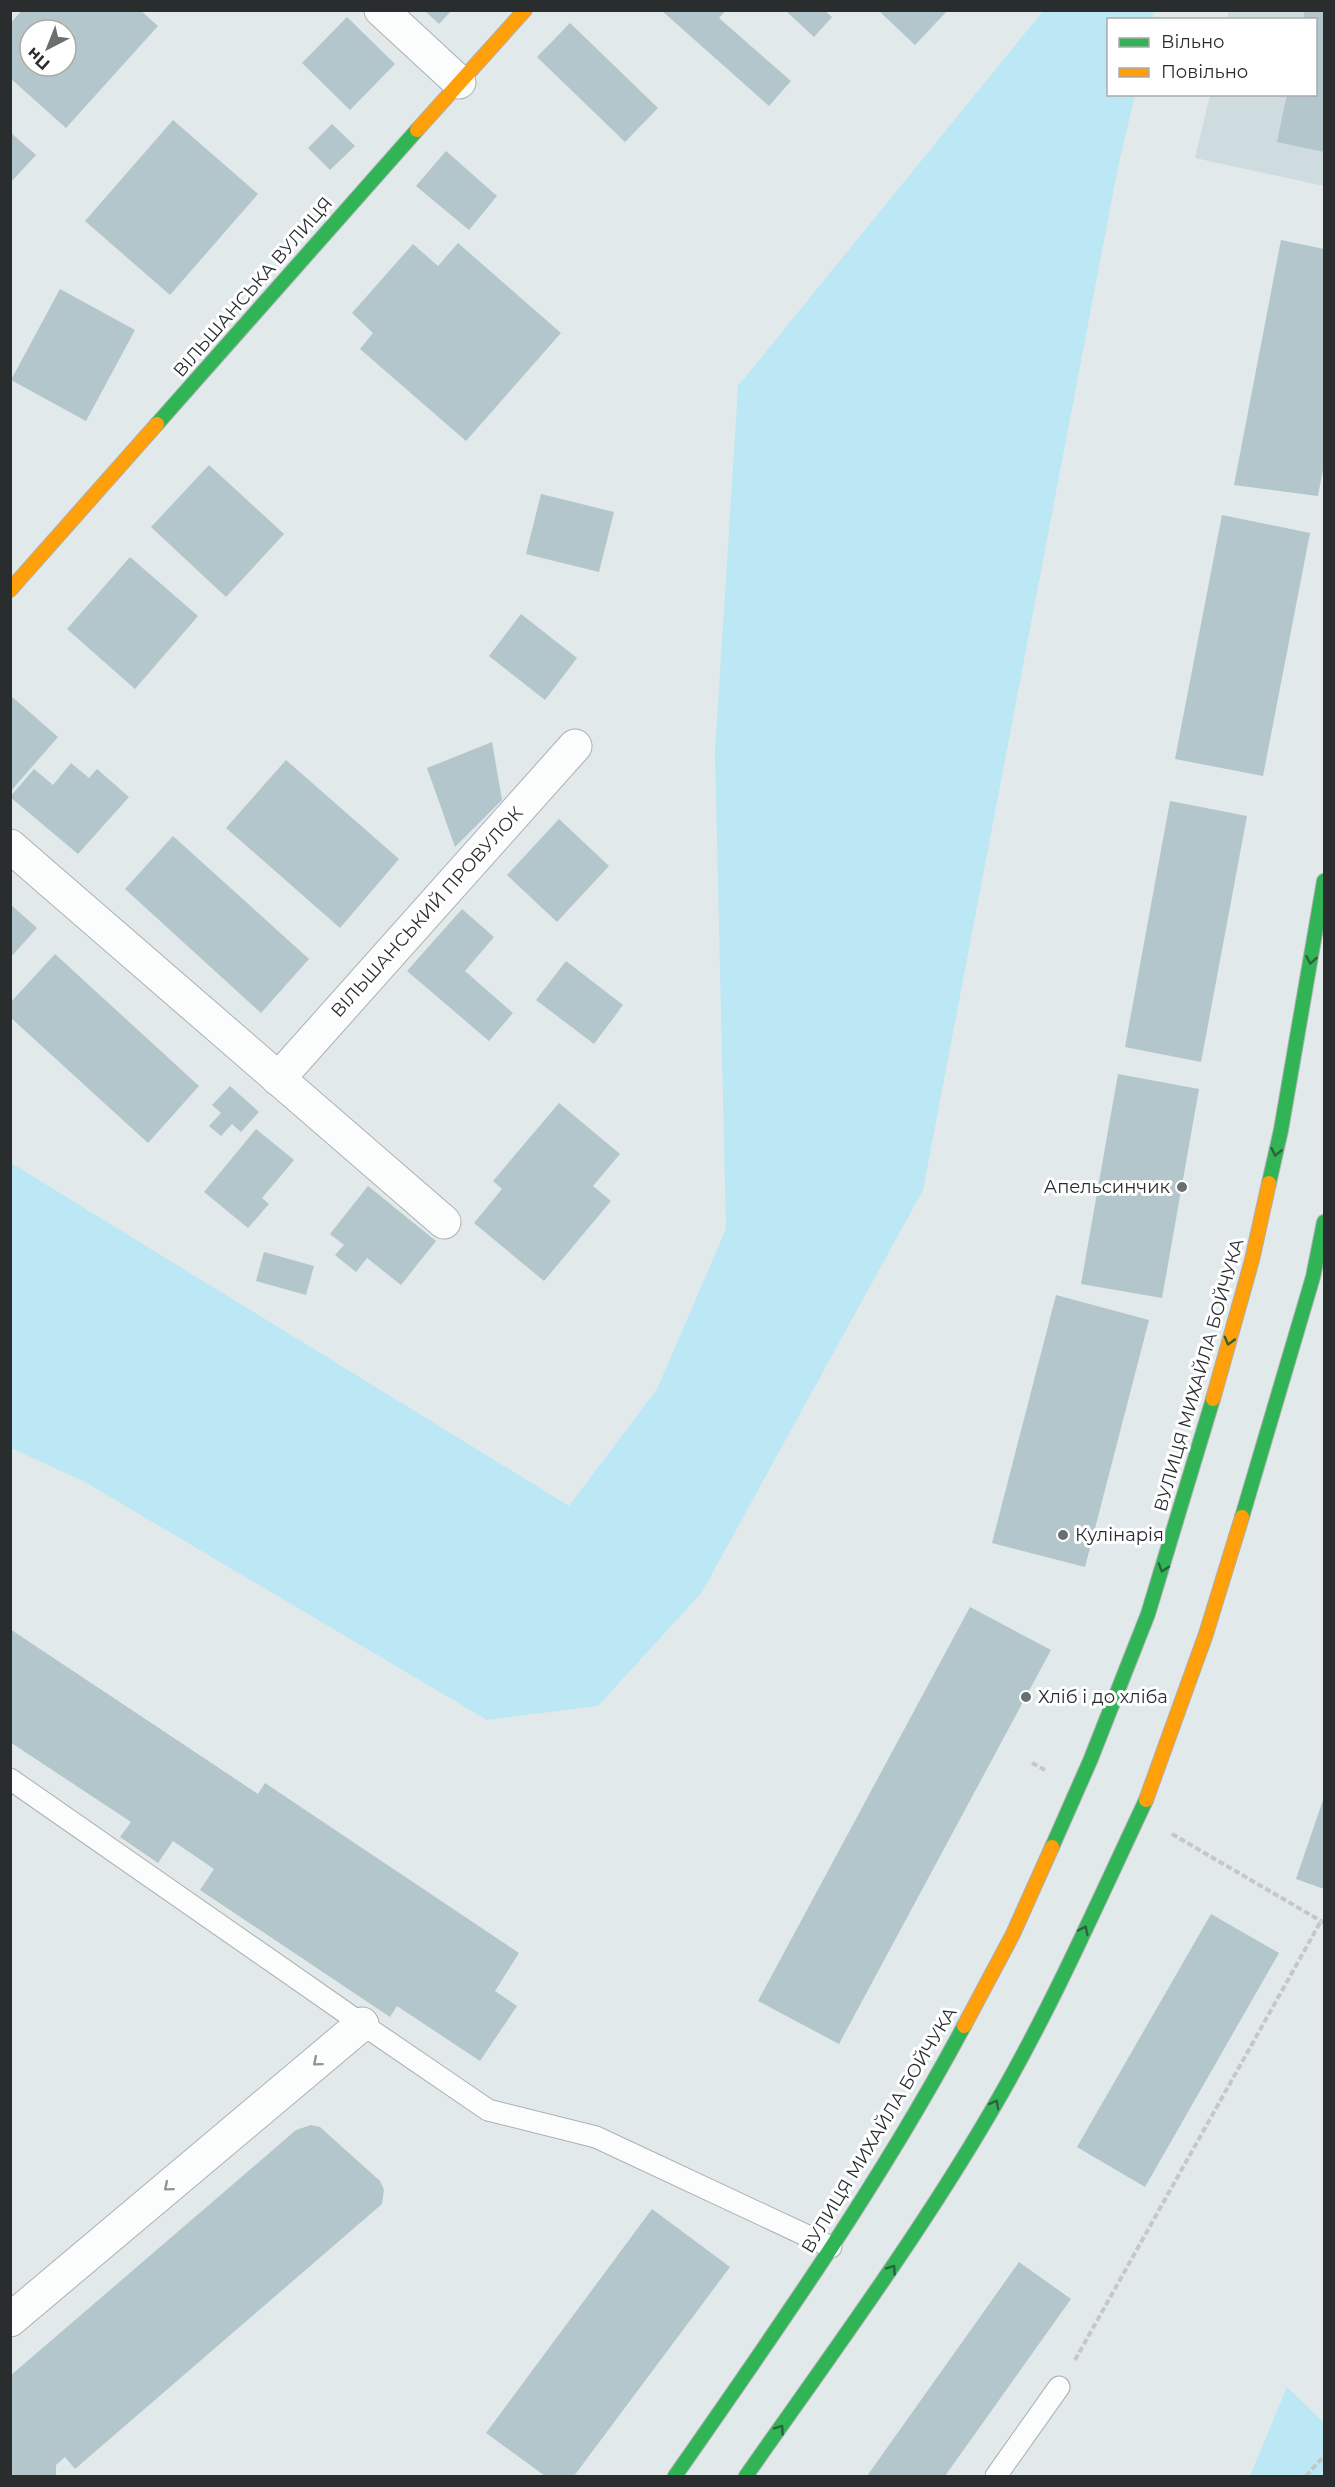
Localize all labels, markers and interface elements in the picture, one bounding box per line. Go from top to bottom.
north arrow [18,18,78,78]
legend [1107,18,1317,96]
text: Вільно [1161,31,1225,53]
text: Пн [23,44,54,74]
text: Повільно [1161,61,1248,83]
street label: ВІЛЬШАНСЬКА ВУЛИЦЯ [169,192,337,382]
street label: ВІЛЬШАНСЬКИЙ ПРОВУЛОК [326,802,528,1022]
one-way arrow [1305,954,1318,964]
one-way arrow [1270,1146,1283,1156]
place label: Апельсинчик [1044,1176,1171,1198]
marker: Апельсинчик [1175,1180,1189,1194]
street label: ВУЛИЦЯ МИХАЙЛА БОЙЧУКА [1149,1235,1249,1514]
one-way arrow [1224,1336,1237,1346]
place label: Кулінарія [1075,1524,1164,1546]
marker: Кулінарія [1056,1528,1070,1542]
one-way arrow [1157,1562,1170,1573]
place label: Хліб і до хліба [1038,1686,1168,1708]
marker: Хліб і до хліба [1019,1690,1033,1704]
one-way arrow [1077,1926,1089,1937]
street label: ВУЛИЦЯ МИХАЙЛА БОЙЧУКА [797,2002,962,2257]
one-way arrow [313,2055,324,2066]
one-way arrow [988,2100,999,2110]
one-way arrow [164,2180,175,2191]
one-way arrow [885,2265,896,2276]
one-way arrow [773,2424,784,2435]

